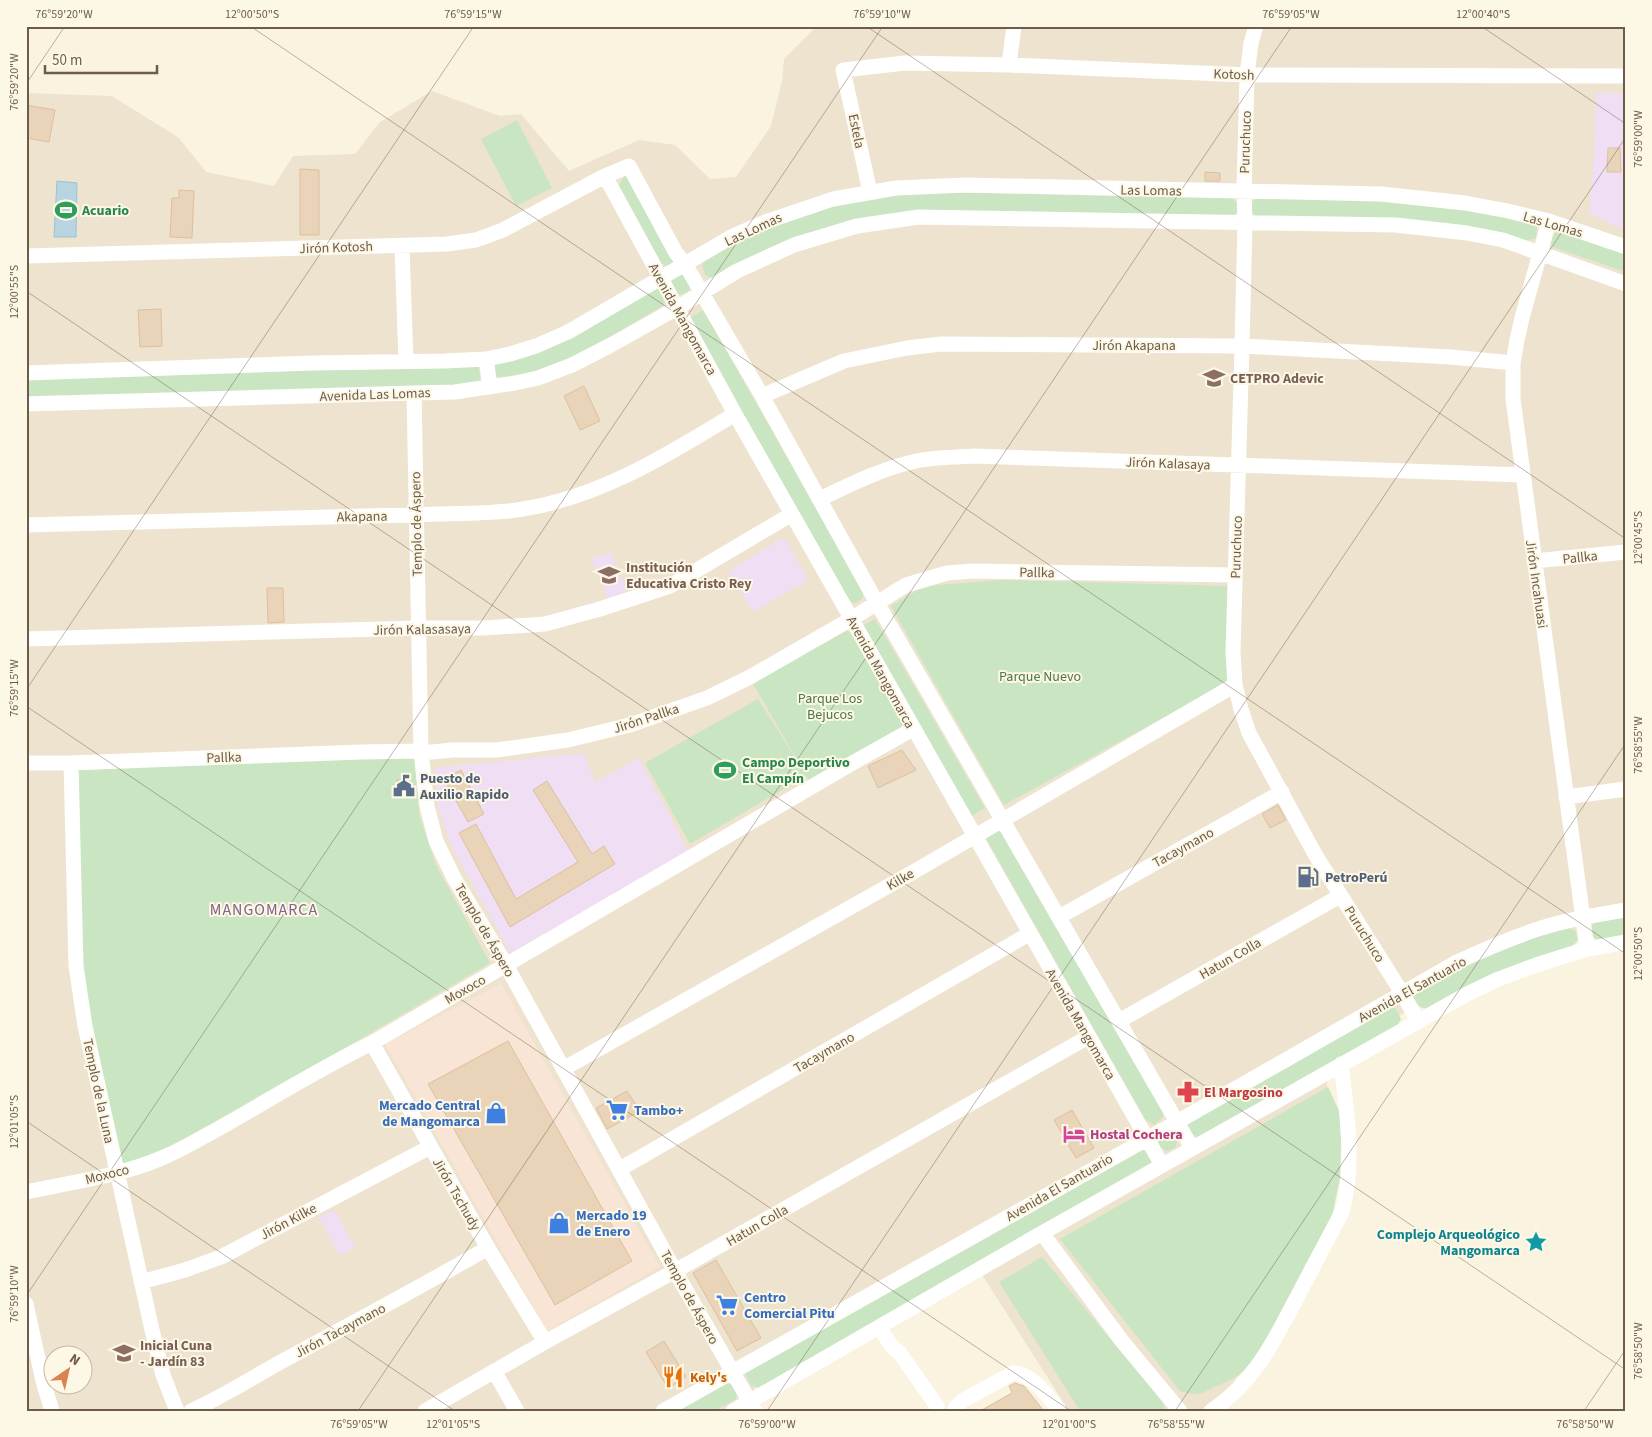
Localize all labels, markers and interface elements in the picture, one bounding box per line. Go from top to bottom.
text: 76°59'20"W [35,6,93,23]
text: 12°00'50"S [225,6,279,23]
text: 76°59'15"W [444,6,502,23]
text: 76°59'10"W [853,6,911,23]
text: 76°59'05"W [1262,6,1320,23]
text: 12°00'40"S [1456,6,1510,23]
scale bar [45,42,158,74]
text: 50 m [52,50,82,71]
text: 76°59'20"W [6,53,23,111]
street label: Kotosh [1213,64,1255,86]
street label: Puruchuco [1235,110,1257,174]
text: 76°59'00"W [1630,110,1647,168]
street label: Estela [843,112,869,150]
street label: Las Lomas [1120,180,1182,202]
sports icon: Acuario [53,197,79,223]
place label: Acuario [81,201,129,221]
street label: Las Lomas [1521,207,1585,243]
street label: Las Lomas [721,208,786,252]
street label: Jirón Kotosh [299,237,373,259]
street label: Avenida Mangomarca [643,260,721,379]
text: 12°00'55"S [6,265,23,319]
street label: Jirón Akapana [1092,336,1176,356]
school or university icon: CETPRO Adevic [1201,365,1227,391]
place label: CETPRO Adevic [1230,369,1324,389]
street label: Avenida Las Lomas [319,383,431,407]
street label: Jirón Kalasaya [1125,453,1211,475]
street label: Templo de Áspero [406,471,428,577]
street label: Akapana [336,507,388,527]
text: 12°00'45"S [1630,511,1647,565]
street label: Puruchuco [1226,515,1248,579]
street label: Jirón Incahuasi [1520,539,1552,630]
street label: Pallka [1561,546,1599,570]
place label: Institución Educativa Cristo Rey [626,558,752,594]
school or university icon: Institución Educativa Cristo Rey [596,562,622,588]
street label: Pallka [1019,563,1055,583]
street label: Avenida Mangomarca [841,613,919,732]
street label: Jirón Kalasasaya [373,619,471,641]
text: 76°59'15"W [6,659,23,717]
park label: Parque Nuevo [999,667,1081,687]
park label: Parque Los Bejucos [798,689,862,725]
street label: Jirón Pallka [611,699,682,739]
text: 76°58'55"W [1630,716,1647,774]
street label: Pallka [206,747,242,769]
place label: Campo Deportivo El Campín [742,753,850,789]
sports icon: Campo Deportivo El Campín [712,757,738,783]
place label: Puesto de Auxilio Rapido [419,769,509,805]
public building icon: Puesto de Auxilio Rapido [391,773,417,799]
street label: Tacaymano [1149,823,1218,873]
street label: Kilke [883,864,918,896]
fuel station icon: PetroPerú [1295,864,1321,890]
place label: PetroPerú [1325,868,1388,888]
street label: Templo de Áspero [449,880,519,981]
district label: MANGOMARCA [210,899,318,921]
street label: Puruchuco [1339,902,1389,967]
text: 12°00'50"S [1630,927,1647,981]
street label: Hatun Colla [1196,933,1265,985]
street label: Avenida El Santuario [1355,952,1470,1028]
street label: Avenida Mangomarca [1040,965,1120,1084]
street label: Moxoco [441,970,490,1010]
street label: Tacaymano [790,1027,859,1078]
street label: Templo de la Luna [77,1037,119,1146]
pharmacy icon: El Margosino [1175,1079,1201,1105]
place label: El Margosino [1204,1083,1283,1103]
text: 12°01'05"S [6,1095,23,1149]
place label: Mercado Central de Mangomarca [379,1096,480,1132]
supermarket icon: Tambo+ [604,1097,630,1123]
shop icon: Mercado Central de Mangomarca [483,1100,509,1126]
place label: Tambo+ [634,1101,683,1121]
hotel icon: Hostal Cochera [1061,1121,1087,1147]
place label: Hostal Cochera [1090,1125,1183,1145]
street label: Avenida El Santuario [1002,1149,1117,1227]
street label: Jirón Tschudy [427,1154,485,1235]
street label: Moxoco [83,1160,131,1190]
street label: Jirón Kilke [257,1199,320,1245]
street label: Hatun Colla [723,1200,792,1252]
place label: Mercado 19 de Enero [576,1206,647,1242]
shop icon: Mercado 19 de Enero [546,1210,572,1236]
place label: Complejo Arqueológico Mangomarca [1377,1225,1520,1261]
place icon: Complejo Arqueológico Mangomarca [1523,1229,1549,1255]
street label: Templo de Áspero [655,1247,723,1348]
text: 76°59'10"W [6,1265,23,1323]
place label: Centro Comercial Pitu [744,1288,835,1324]
supermarket icon: Centro Comercial Pitu [714,1292,740,1318]
street label: Jirón Tacaymano [292,1299,389,1363]
text: 76°58'50"W [1630,1322,1647,1380]
place label: Inicial Cuna - Jardín 83 [140,1336,212,1372]
school or university icon: Inicial Cuna - Jardín 83 [111,1340,137,1366]
north arrow [42,1344,92,1394]
text: N [65,1349,84,1371]
restaurant icon: Kely's [660,1364,686,1390]
place label: Kely's [690,1368,727,1388]
text: 76°59'05"W [330,1416,388,1433]
text: 12°01'05"S [426,1416,480,1433]
text: 76°59'00"W [738,1416,796,1433]
text: 12°01'00"S [1042,1416,1096,1433]
text: 76°58'55"W [1147,1416,1205,1433]
text: 76°58'50"W [1556,1416,1614,1433]

